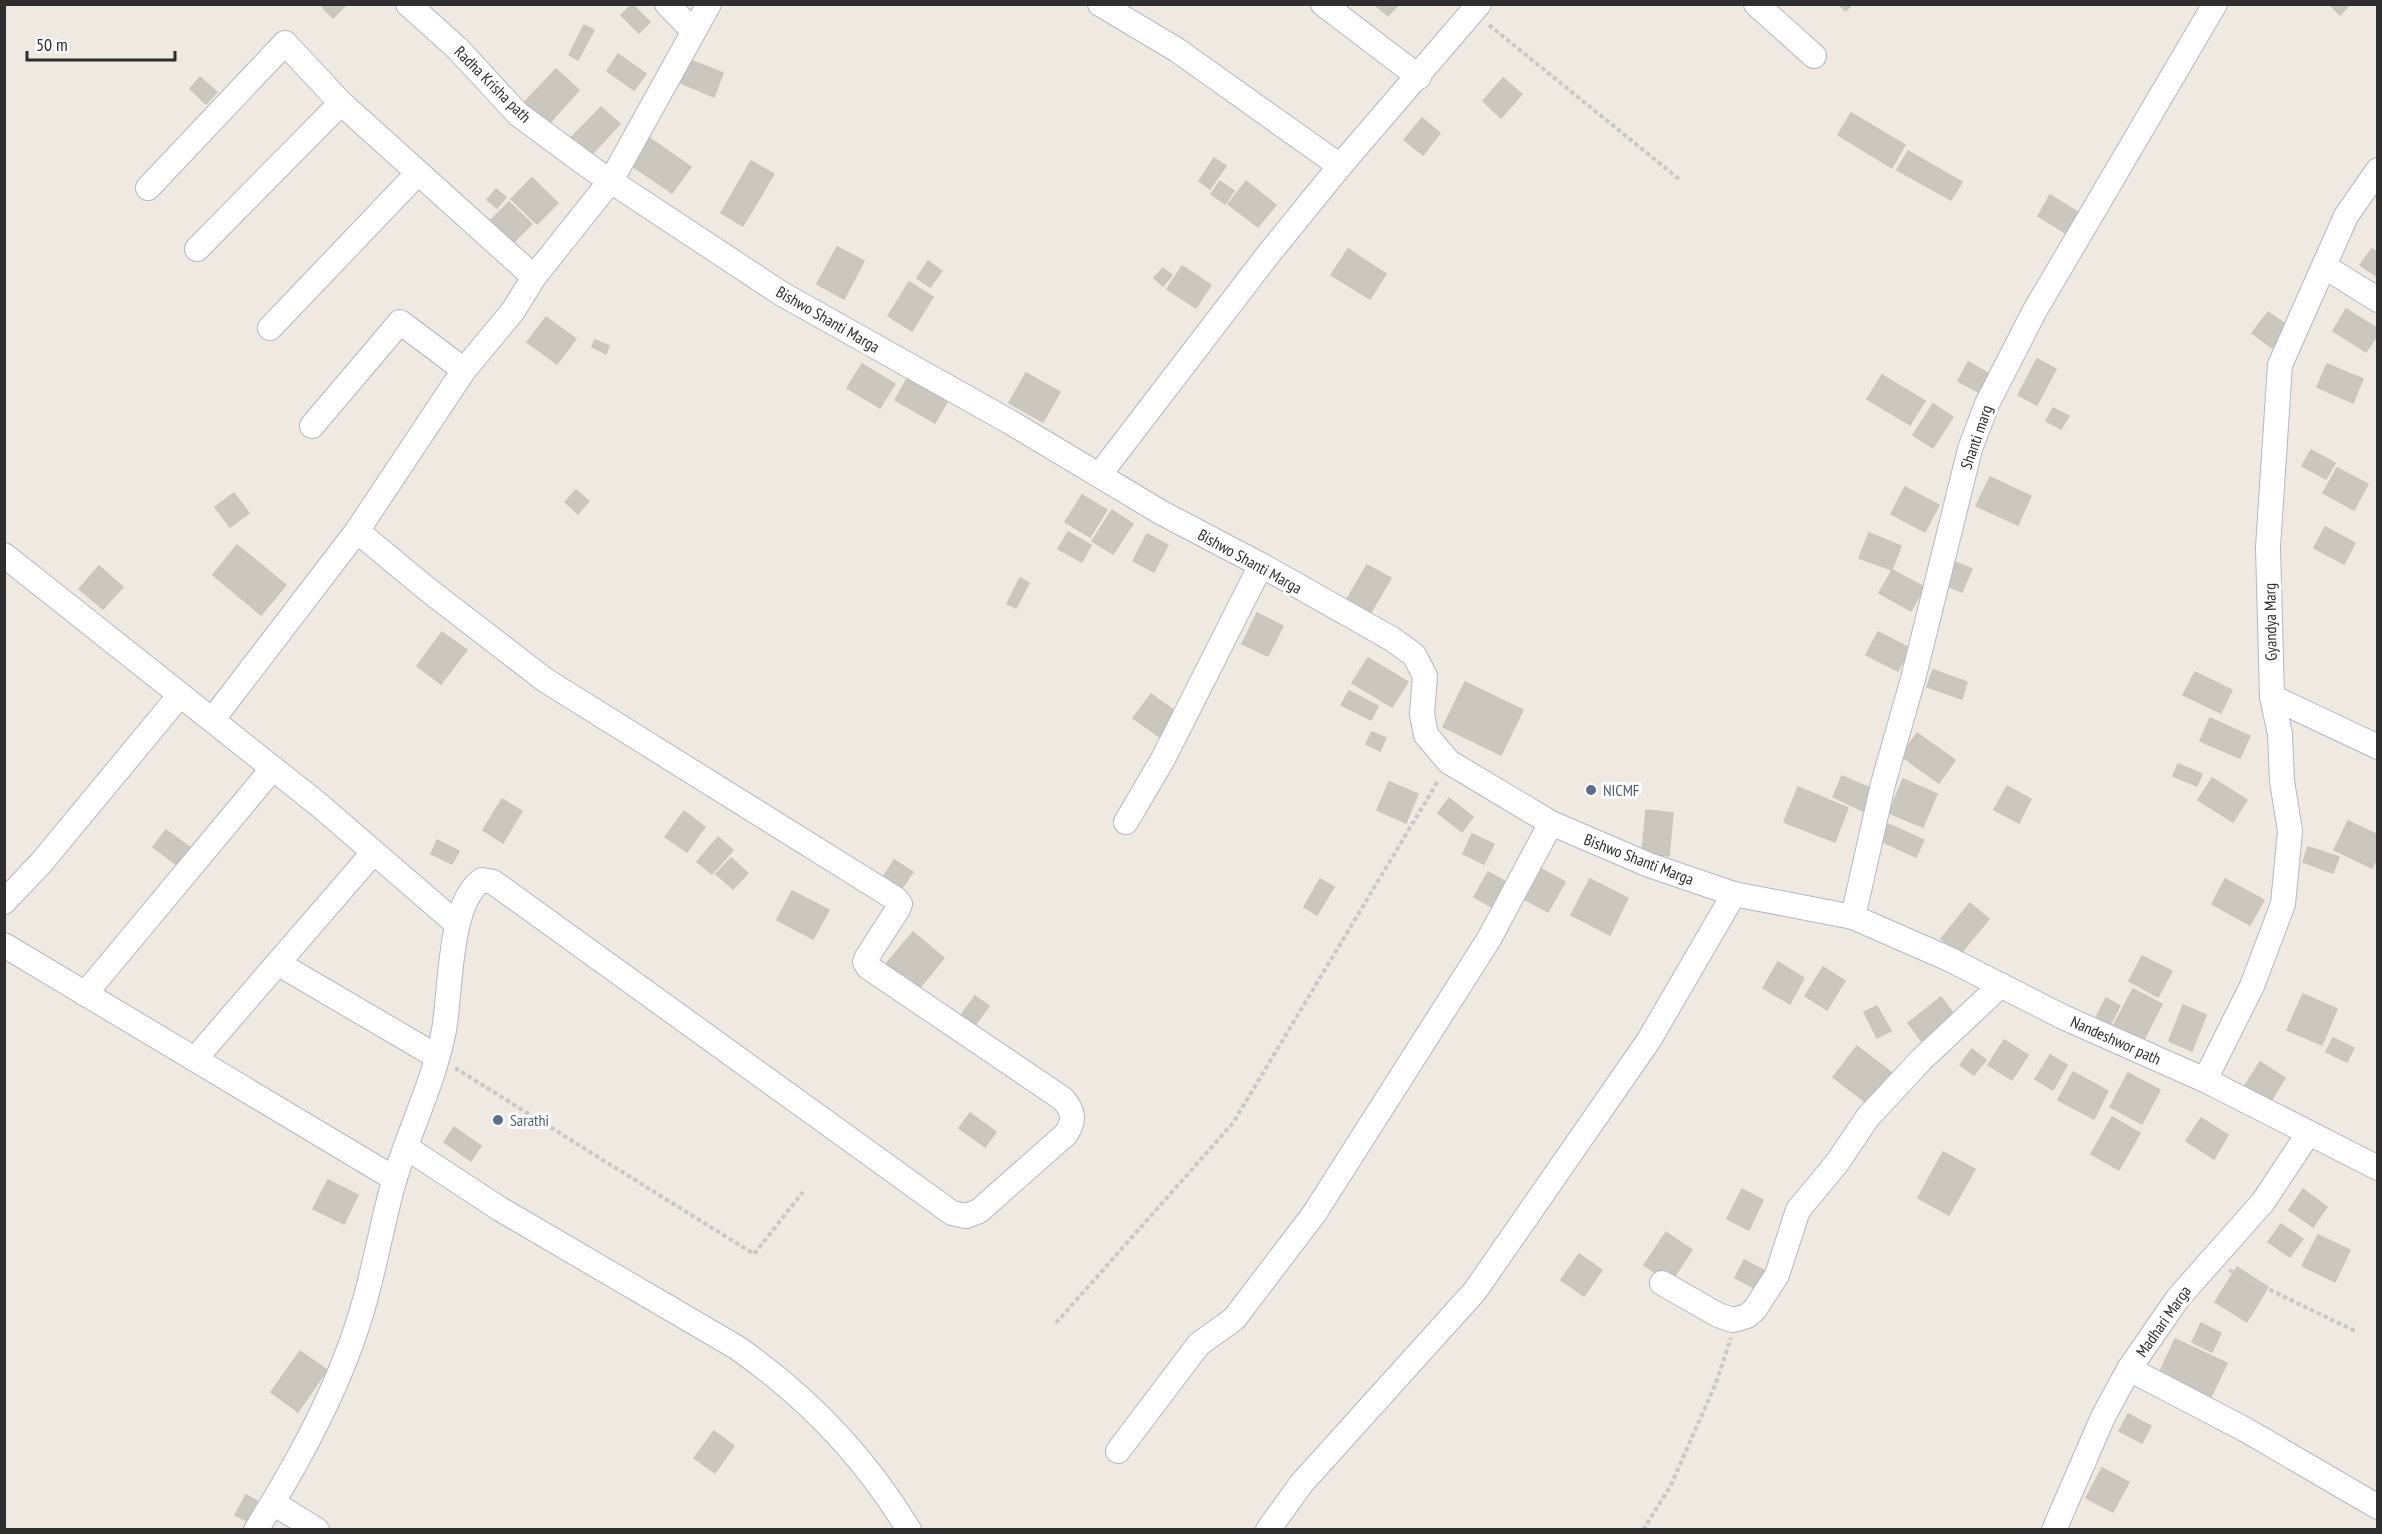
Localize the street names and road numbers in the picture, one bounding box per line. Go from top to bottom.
street label: Radha Krisha path [450,41,536,127]
street label: Bishwo Shanti Marga [773,281,883,357]
street label: Shanti marg [1956,402,1996,472]
street label: Bishwo Shanti Marga [1194,524,1306,598]
street label: Gyandya Marg [2259,583,2281,661]
street label: Bishwo Shanti Marga [1581,829,1697,889]
street label: Nandeshwor path [2068,1011,2164,1069]
street label: Madhari Marga [2131,1281,2195,1361]

